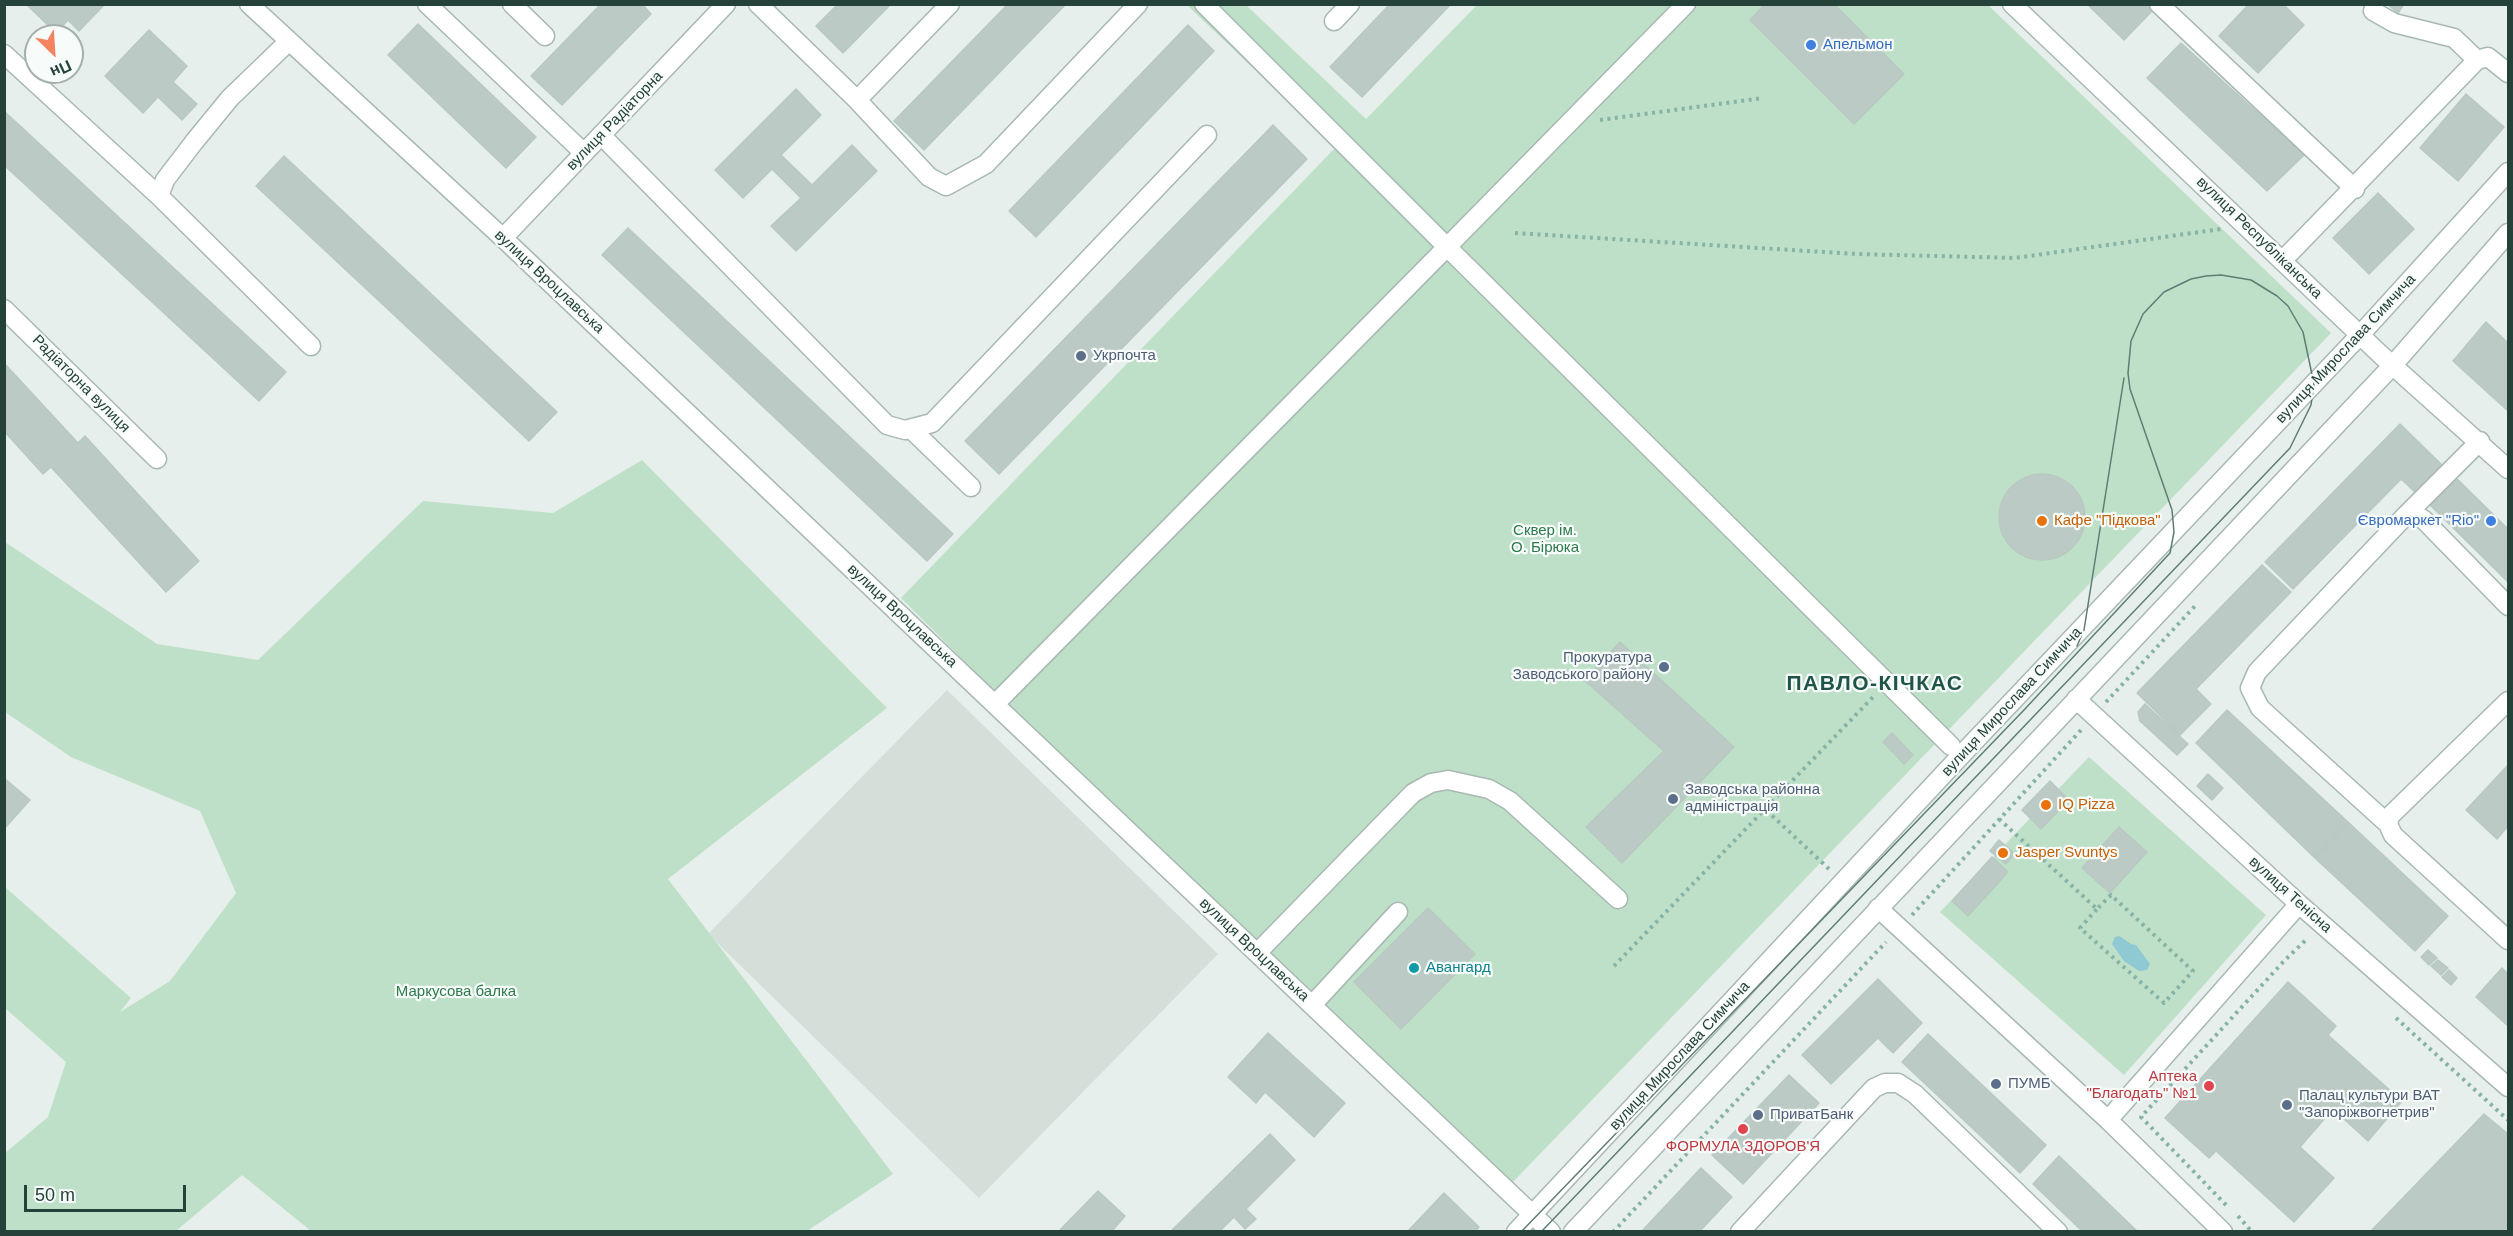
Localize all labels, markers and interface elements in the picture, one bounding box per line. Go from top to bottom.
north arrow [24,24,84,84]
place label: Апельмон [1823,36,1892,54]
marker: Апельмон [1804,38,1818,52]
text: Пн [48,57,74,81]
street label: вулиця Радіаторна [563,68,667,174]
street label: вулиця Республіканська [2192,173,2326,303]
street label: вулиця Вроцлавська [490,226,608,338]
street label: вулиця Мирослава Симчича [2272,271,2420,427]
street label: Радіаторна вулиця [28,331,134,437]
place label: Укрпочта [1093,347,1156,365]
marker: Укрпочта [1074,349,1088,363]
place label: Кафе "Підкова" [2054,512,2161,530]
place label: Євромаркет "Rio" [2358,512,2479,530]
marker: Кафе "Підкова" [2035,514,2049,528]
marker: Євромаркет "Rio" [2484,514,2498,528]
park label: Сквер ім. О. Бірюка [1511,522,1579,557]
street label: вулиця Вроцлавська [843,560,961,672]
street label: вулиця Мирослава Симчича [1938,624,2086,780]
place label: Прокуратура Заводського району [1513,649,1652,684]
marker: Прокуратура Заводського району [1657,660,1671,674]
district label: ПАВЛО-КІЧКАС [1787,671,1963,697]
place label: Заводська районна адміністрація [1685,781,1820,816]
marker: Заводська районна адміністрація [1666,792,1680,806]
place label: IQ Pіzza [2058,796,2115,814]
marker: IQ Pіzza [2039,798,2053,812]
place label: Jasper Svuntys [2015,844,2118,862]
marker: Jasper Svuntys [1996,846,2010,860]
street label: вулиця Тенісна [2245,853,2335,937]
street label: вулиця Вроцлавська [1195,894,1313,1006]
place label: Авангард [1426,959,1491,977]
marker: Авангард [1407,961,1421,975]
street label: вулиця Мирослава Симчича [1606,978,1754,1134]
park label: Маркусова балка [396,983,516,1001]
place label: Аптека "Благодать" №1 [2086,1068,2197,1103]
place label: ПУМБ [2008,1075,2051,1093]
marker: ПУМБ [1989,1077,2003,1091]
marker: Аптека "Благодать" №1 [2202,1079,2216,1093]
place label: Палац культури ВАТ "Запоріжвогнетрив" [2299,1087,2440,1122]
marker: Палац культури ВАТ "Запоріжвогнетрив" [2280,1098,2294,1112]
place label: ПриватБанк [1770,1106,1853,1124]
marker: ПриватБанк [1751,1108,1765,1122]
marker: ФОРМУЛА ЗДОРОВ'Я [1736,1122,1750,1136]
place label: ФОРМУЛА ЗДОРОВ'Я [1666,1138,1820,1156]
scale bar [27,1173,189,1211]
text: 50 m [35,1185,75,1205]

